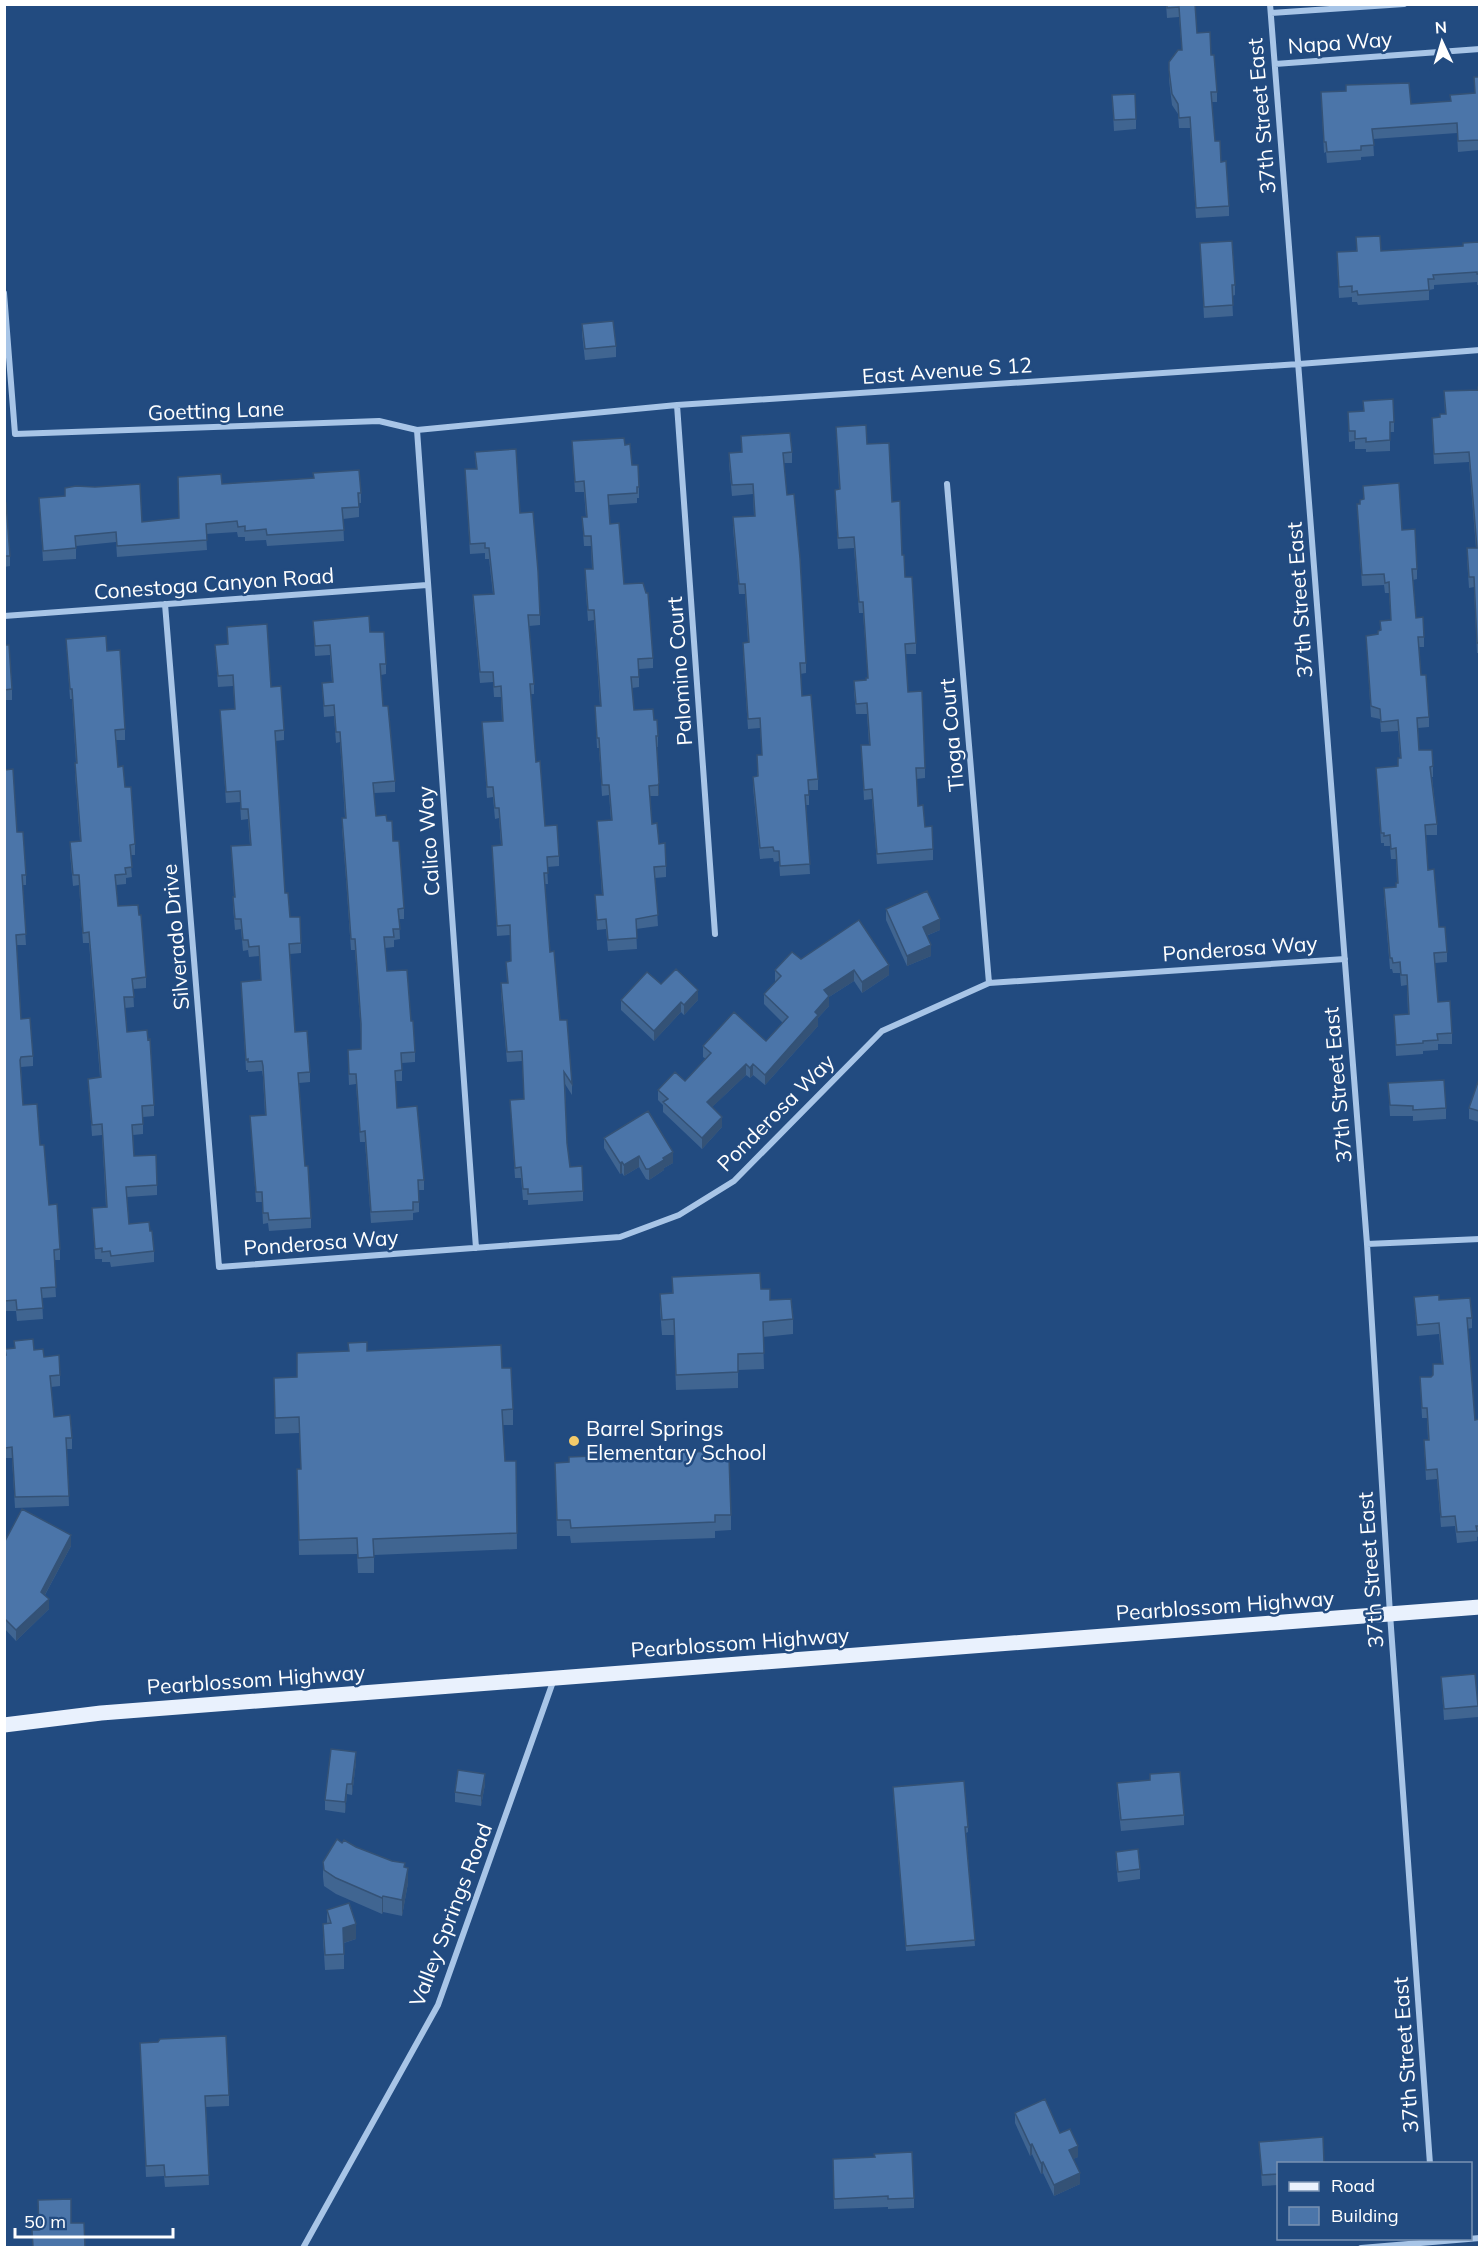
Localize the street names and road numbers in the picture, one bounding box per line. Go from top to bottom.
street label: Napa Way [1287,25,1393,59]
street label: 37th Street East [1241,37,1281,195]
street label: East Avenue S 12 [861,351,1033,389]
street label: Goetting Lane [147,395,285,425]
street label: 37th Street East [1281,521,1317,679]
street label: Conestoga Canyon Road [93,562,335,604]
street label: Palomino Court [661,596,697,746]
street label: Tioga Court [933,677,969,793]
street label: Calico Way [411,785,445,897]
street label: Silverado Drive [156,863,194,1011]
street label: Ponderosa Way [1162,930,1318,966]
street label: 37th Street East [1317,1006,1357,1164]
street label: Ponderosa Way [711,1048,839,1176]
street label: Ponderosa Way [243,1224,399,1260]
street label: 37th Street East [1352,1491,1388,1649]
street label: Pearblossom Highway [1115,1584,1335,1626]
street label: Pearblossom Highway [630,1621,850,1663]
street label: Pearblossom Highway [146,1658,366,1700]
street label: Valley Springs Road [403,1819,497,2010]
street label: 37th Street East [1387,1976,1423,2134]

